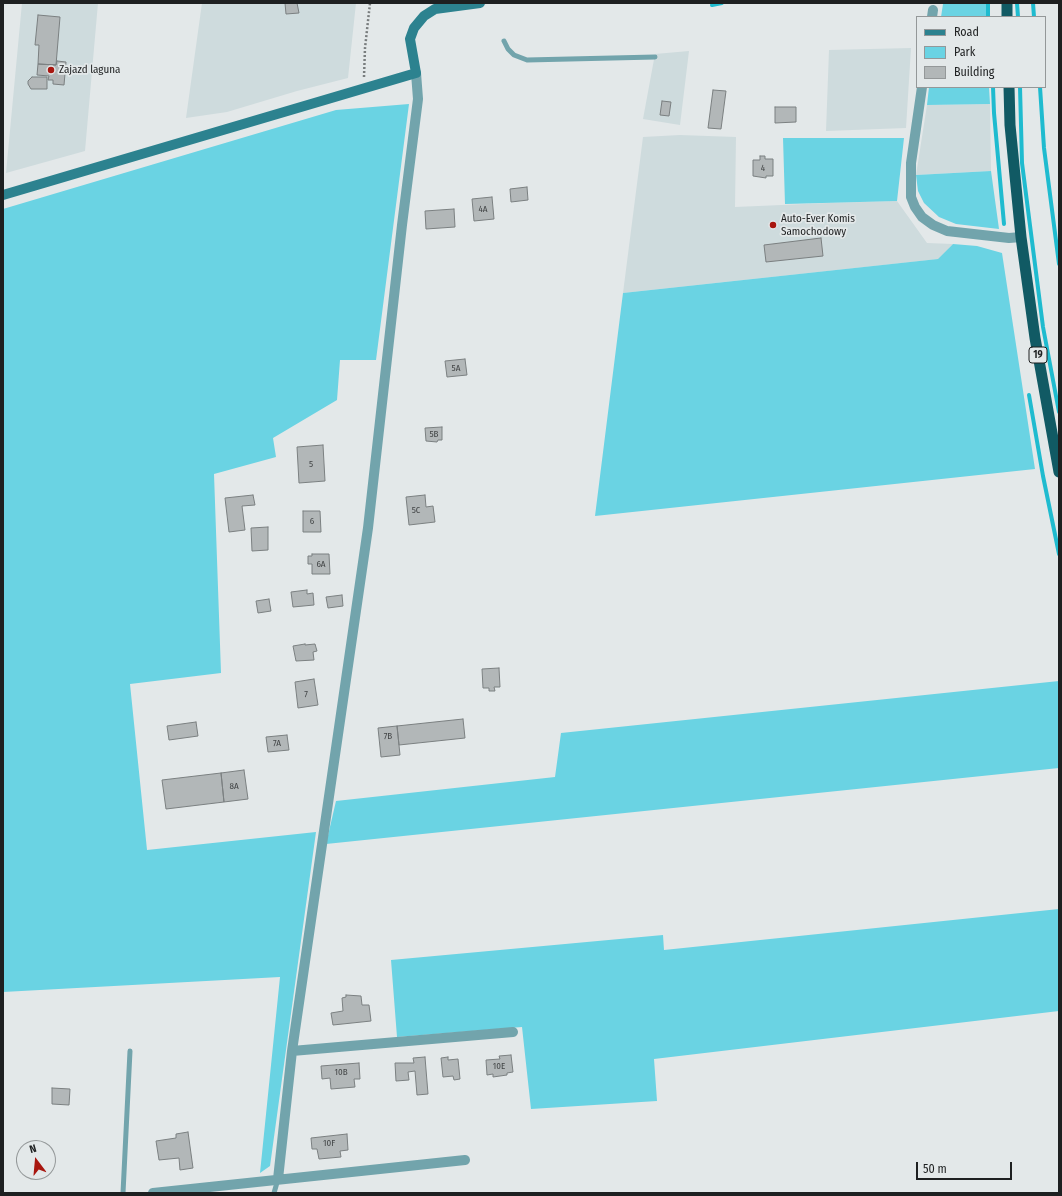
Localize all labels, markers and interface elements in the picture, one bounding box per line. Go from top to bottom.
legend [916,16,1046,88]
text: Road [954,25,979,39]
text: Park [954,45,975,59]
place label: Zajazd laguna [59,63,120,77]
marker: Zajazd laguna [46,65,56,75]
text: Building [954,65,994,79]
house number: 4 [761,163,765,173]
house number: 4A [478,204,488,214]
place label: Auto-Ever Komis Samochodowy [781,212,855,238]
marker: Auto-Ever Komis Samochodowy [768,220,778,230]
road number: 19 [1029,347,1047,363]
house number: 5A [452,363,460,373]
house number: 5B [429,429,439,439]
house number: 5 [309,459,313,469]
house number: 5C [412,505,420,515]
house number: 6 [310,516,314,526]
house number: 6A [316,559,326,569]
house number: 7 [304,689,308,699]
house number: 7B [384,731,392,741]
house number: 7A [273,738,281,748]
house number: 8A [229,781,239,791]
house number: 10E [493,1061,505,1071]
house number: 10B [334,1067,348,1077]
house number: 10F [323,1138,335,1148]
north arrow [16,1140,56,1180]
text: N [28,1142,38,1156]
scale bar [918,1154,1014,1180]
text: 50 m [923,1162,947,1176]

